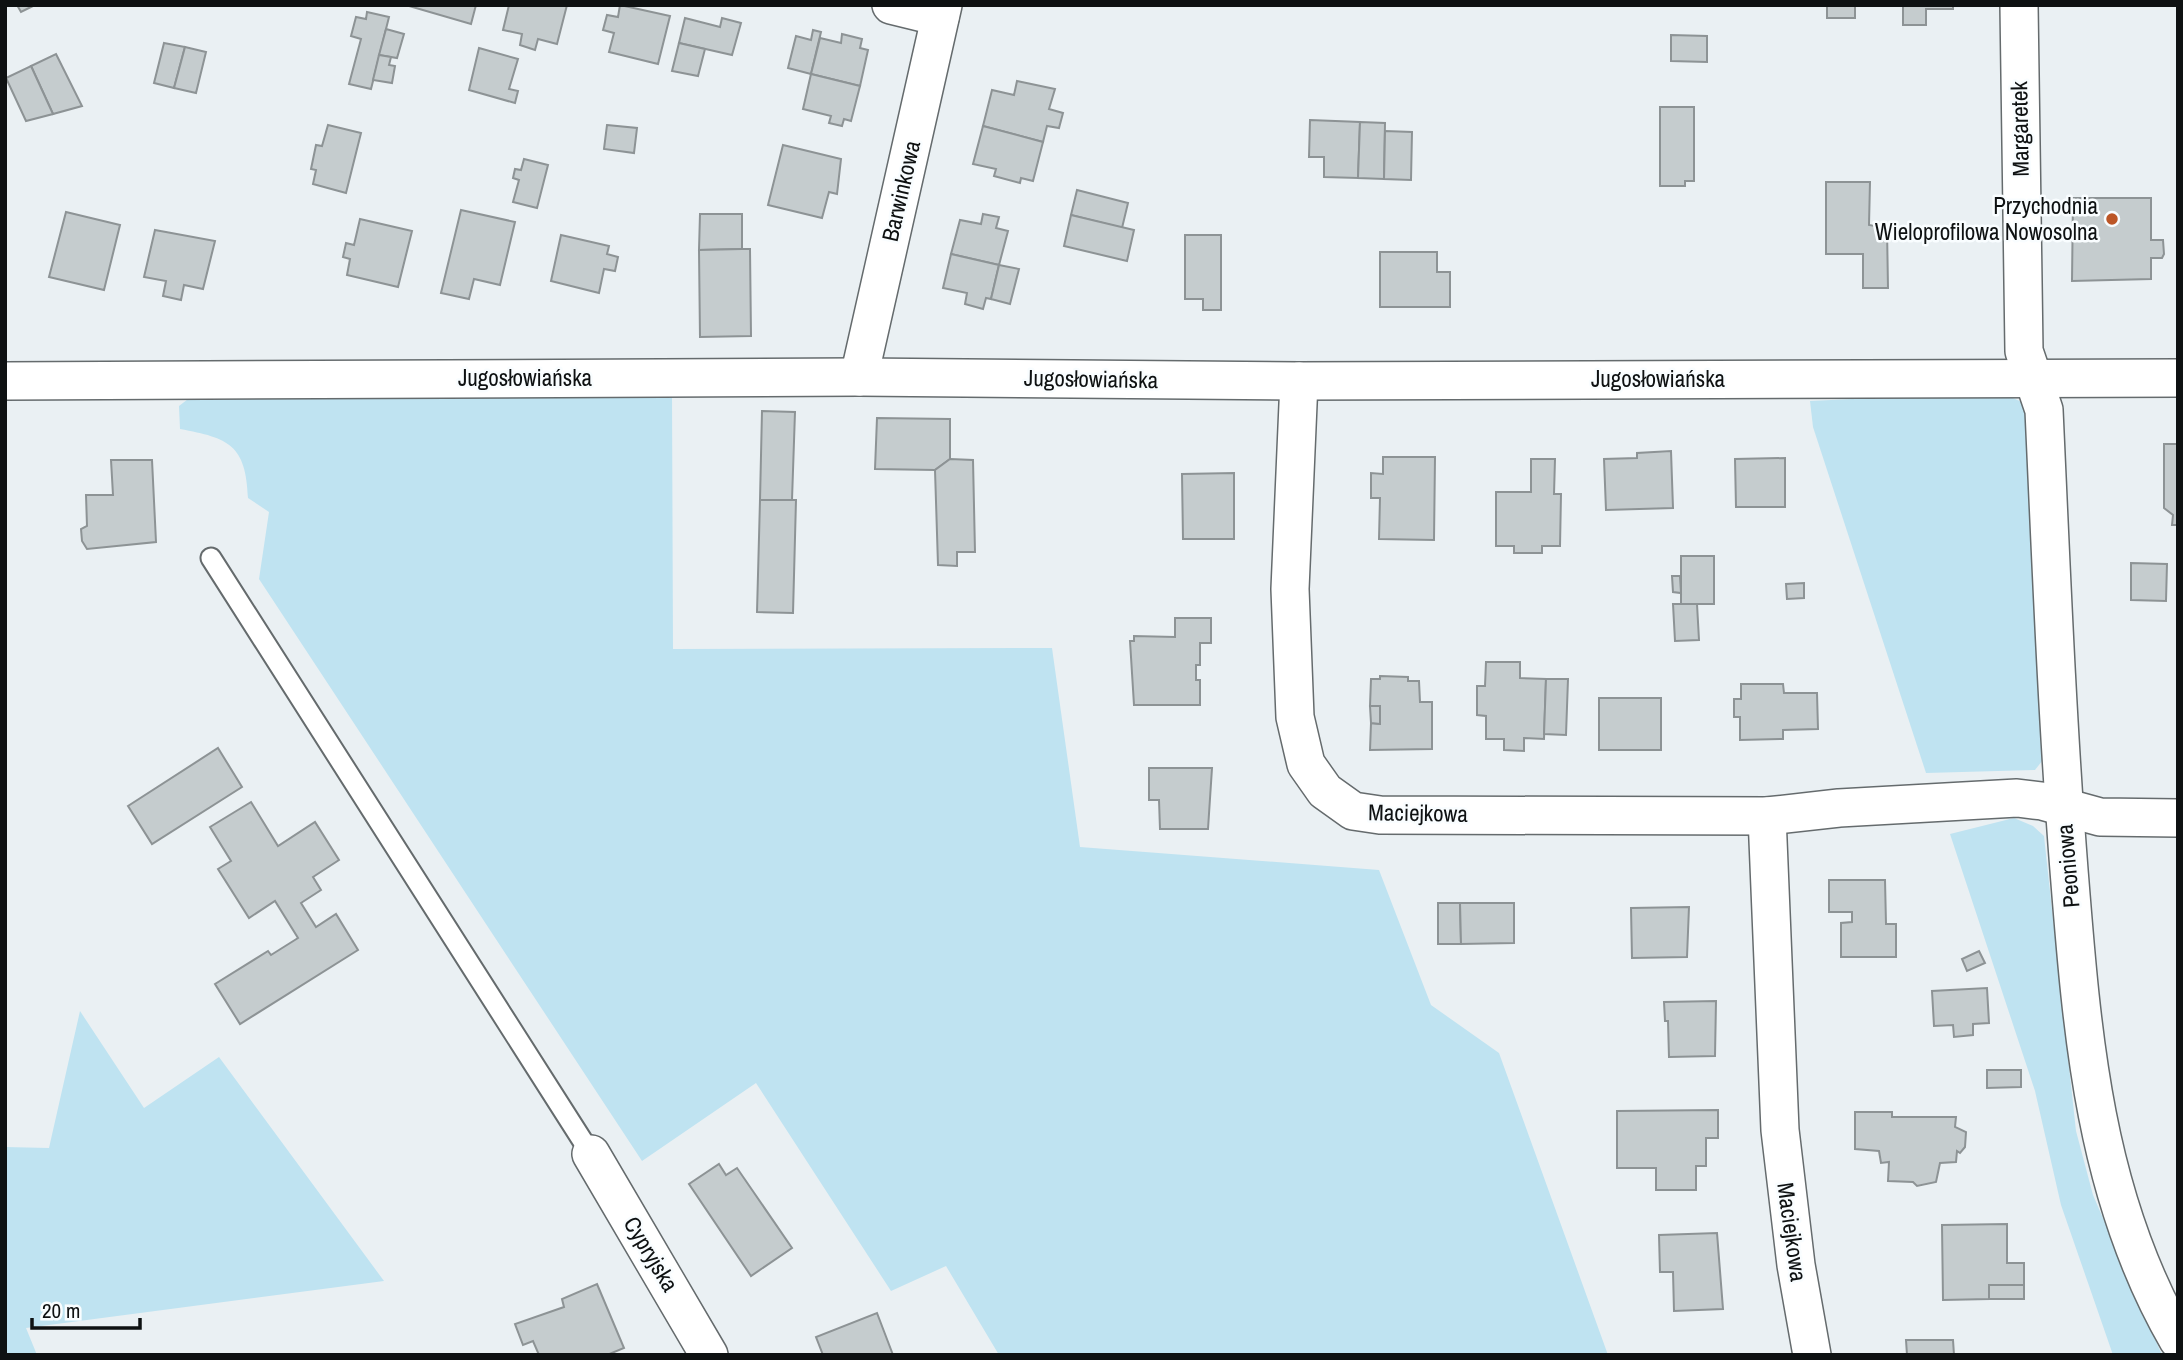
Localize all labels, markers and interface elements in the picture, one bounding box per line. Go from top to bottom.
street label: Margaretek [2003,80,2036,177]
street label: Barwinkowa [874,137,927,244]
place label: Przychodnia Wieloprofilowa Nowosolna [1875,190,2099,247]
marker: Przychodnia Wieloprofilowa Nowosolna [2104,211,2120,227]
street label: Jugosłowiańska [458,362,593,393]
street label: Jugosłowiańska [1024,362,1159,395]
street label: Jugosłowiańska [1591,363,1726,394]
street label: Maciejkowa [1368,796,1469,829]
street label: Peoniowa [2048,822,2087,909]
street label: Maciejkowa [1770,1180,1815,1284]
street label: Cypryjska [617,1210,686,1298]
scale bar [32,1286,140,1330]
text: 20 m [42,1296,80,1325]

